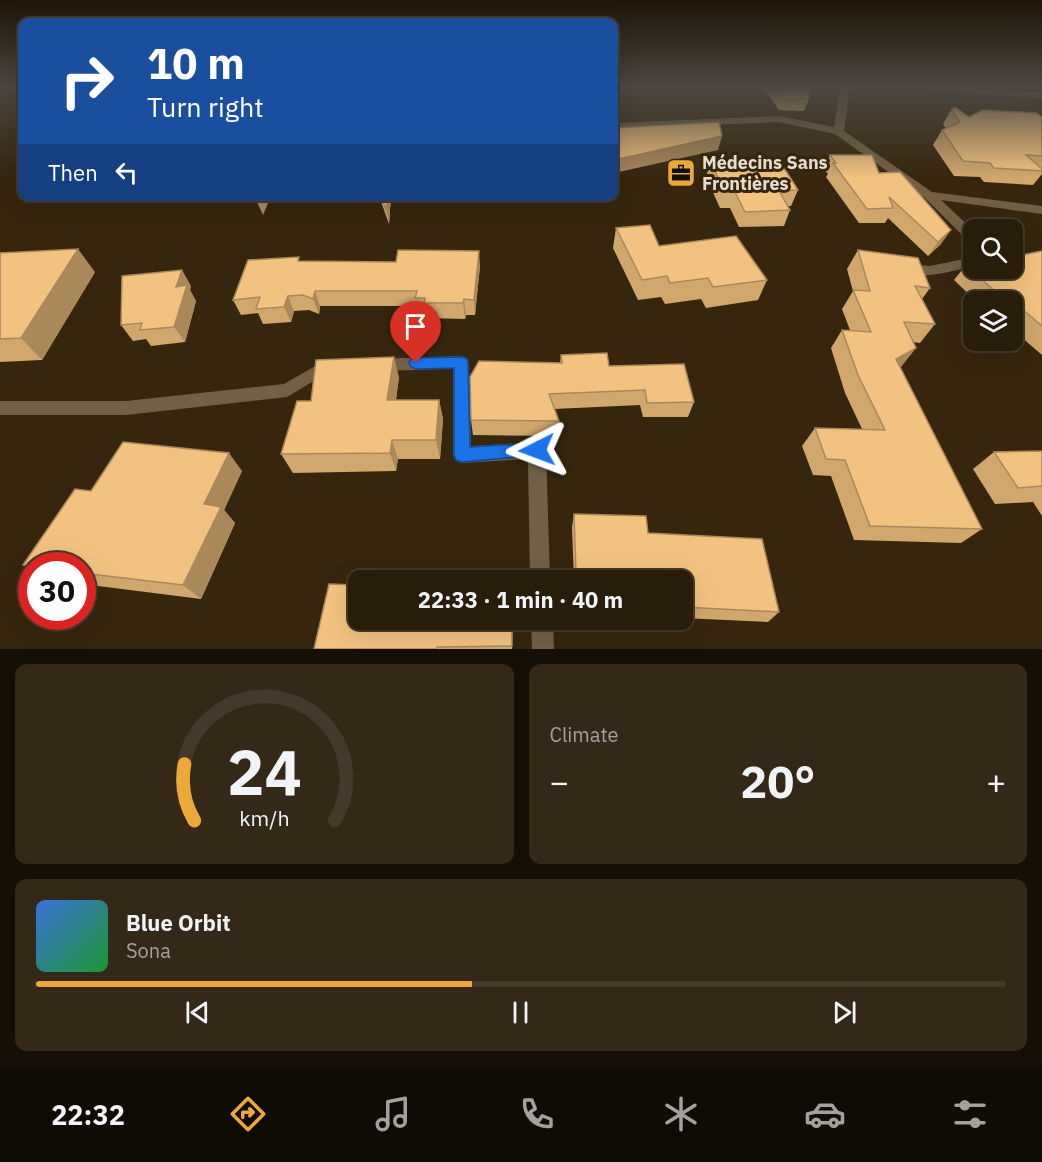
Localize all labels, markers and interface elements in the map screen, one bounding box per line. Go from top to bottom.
text: 10 m [147,36,245,91]
icon: right [48,42,126,120]
text: Turn right [147,89,264,124]
place label: Médecins Sans Frontières [702,151,828,195]
icon: left [110,156,143,189]
office icon: Médecins Sans Frontières [665,157,697,189]
text: Then [48,158,98,187]
map controls [963,219,1023,351]
button: search [963,219,1023,279]
button: layers [963,291,1023,351]
pin [390,301,441,363]
icon: arrive [399,310,432,343]
position arrow [505,418,569,482]
speed limit sign: 30 [18,552,96,630]
text: 22:33 · 1 min · 40 m [418,585,623,614]
text: Climate [550,721,618,748]
text: 24 [227,731,302,812]
text: 20° [740,752,815,810]
text: − [550,760,569,803]
text: + [986,760,1006,803]
text: km/h [239,804,289,832]
text: Blue Orbit [126,908,231,937]
text: Sona [126,937,171,964]
icon: previous [181,996,214,1029]
icon: pause [504,996,537,1029]
icon: next [828,996,861,1029]
icon: directions [227,1093,269,1135]
icon: music [372,1093,414,1135]
icon: phone [516,1093,558,1135]
icon: climate [660,1093,702,1135]
icon: car [804,1093,846,1135]
icon: filters [949,1093,991,1135]
text: 22:32 [51,1097,125,1132]

